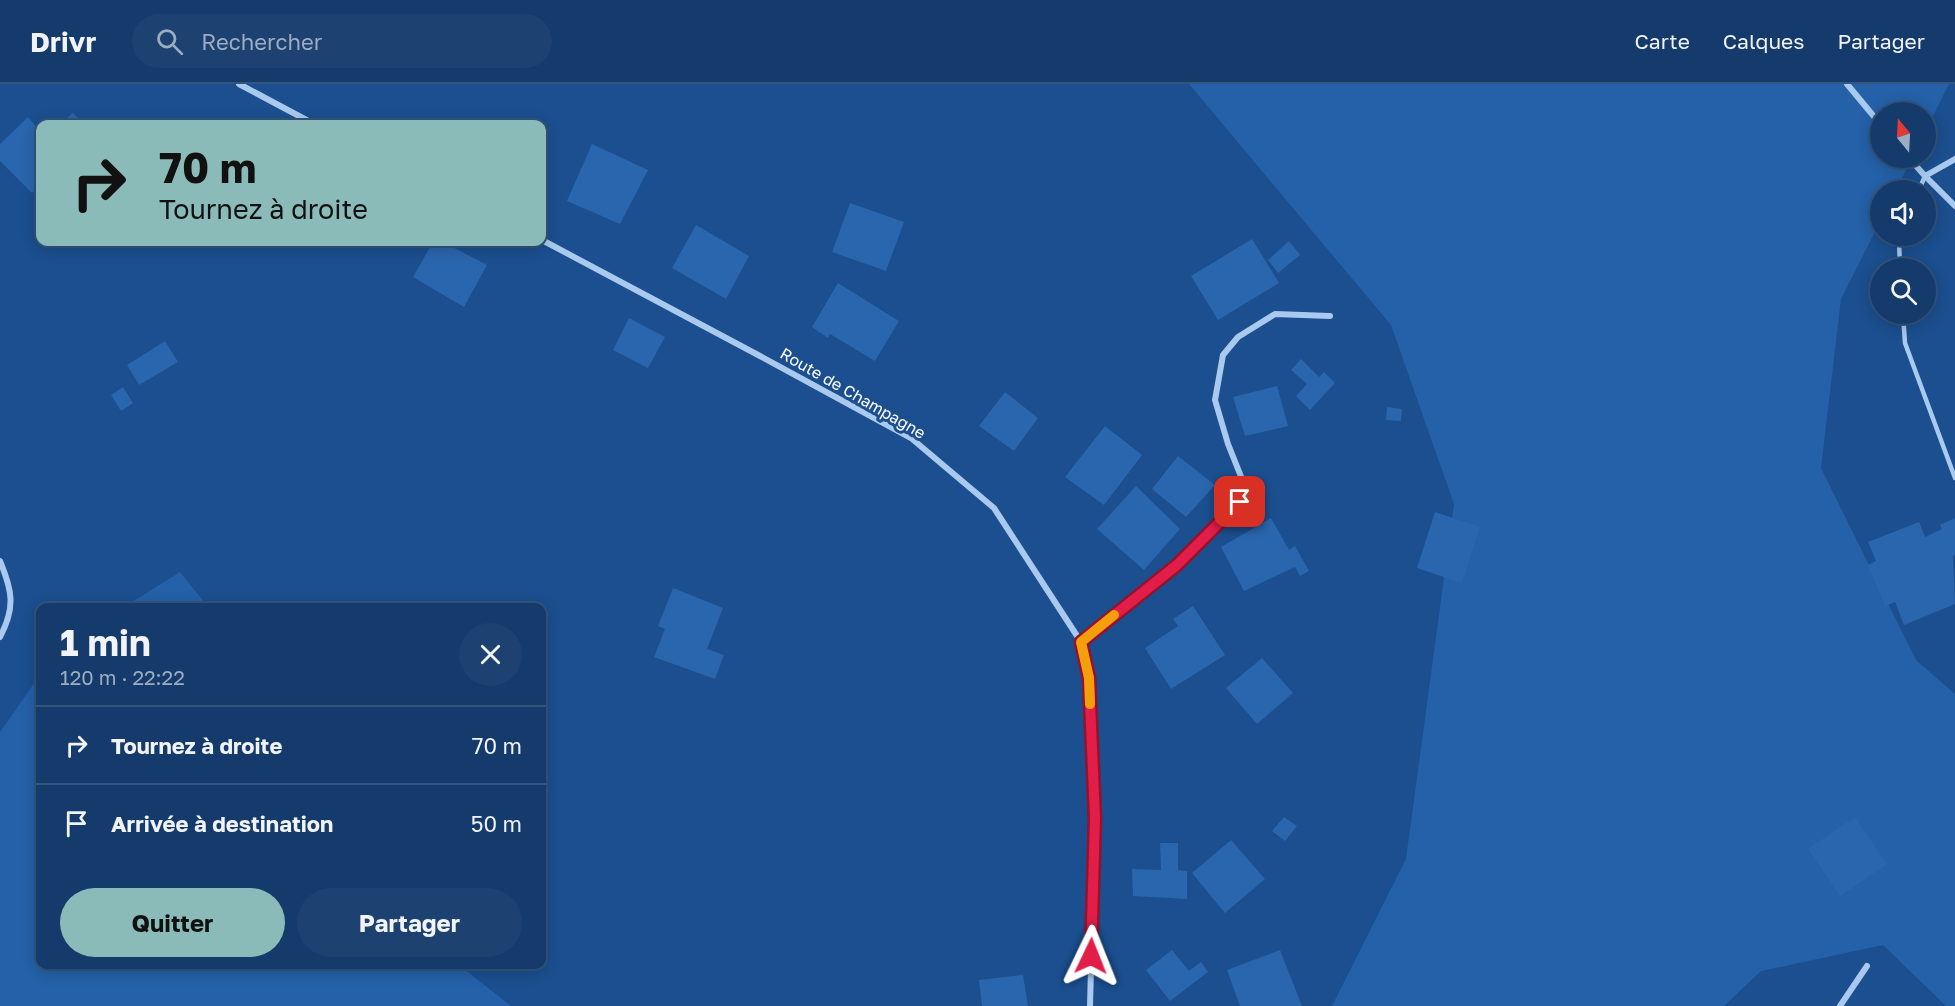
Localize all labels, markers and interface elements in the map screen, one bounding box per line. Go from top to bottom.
search box [132,14,552,68]
text: Drivr [30,25,96,58]
icon: search [153,25,186,58]
text: Rechercher [201,28,322,55]
text: Carte [1634,28,1690,54]
text: Calques [1723,28,1804,54]
text: Partager [1837,28,1925,54]
north arrow [1870,102,1936,168]
map controls [1870,102,1936,324]
text: 70 m [159,142,256,192]
icon: right [60,144,138,222]
button: sound [1870,180,1936,246]
text: Tournez à droite [159,193,368,225]
button: search [1870,258,1936,324]
street label: Route de Champagne [777,343,929,443]
pin [1214,476,1265,527]
icon: arrive [1223,485,1256,518]
text: 1 min [60,621,151,664]
button: close [459,623,522,686]
text: 120 m · 22:22 [60,665,185,689]
icon: right [60,729,93,762]
text: Tournez à droite [111,732,282,759]
text: 70 m [472,732,522,759]
icon: arrive [60,807,93,840]
text: Arrivée à destination [111,810,333,837]
text: 50 m [471,810,522,837]
button: Quitter [60,888,285,957]
button: Partager [297,888,522,957]
position arrow [1059,924,1123,988]

